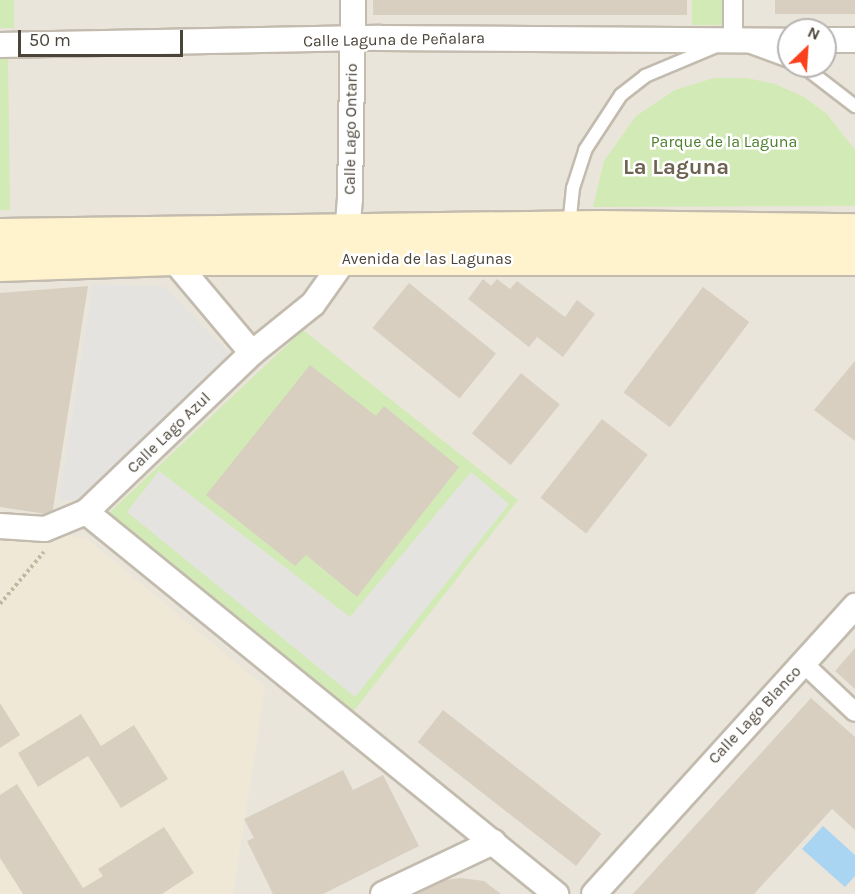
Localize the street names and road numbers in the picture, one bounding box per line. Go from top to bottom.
street label: Calle Laguna de Peñalara [303,29,485,51]
street label: Calle Lago Ontario [340,63,362,195]
street label: Avenida de las Lagunas [342,249,512,269]
street label: Calle Lago Azul [123,388,215,478]
street label: Calle Lago Blanco [705,662,805,768]

